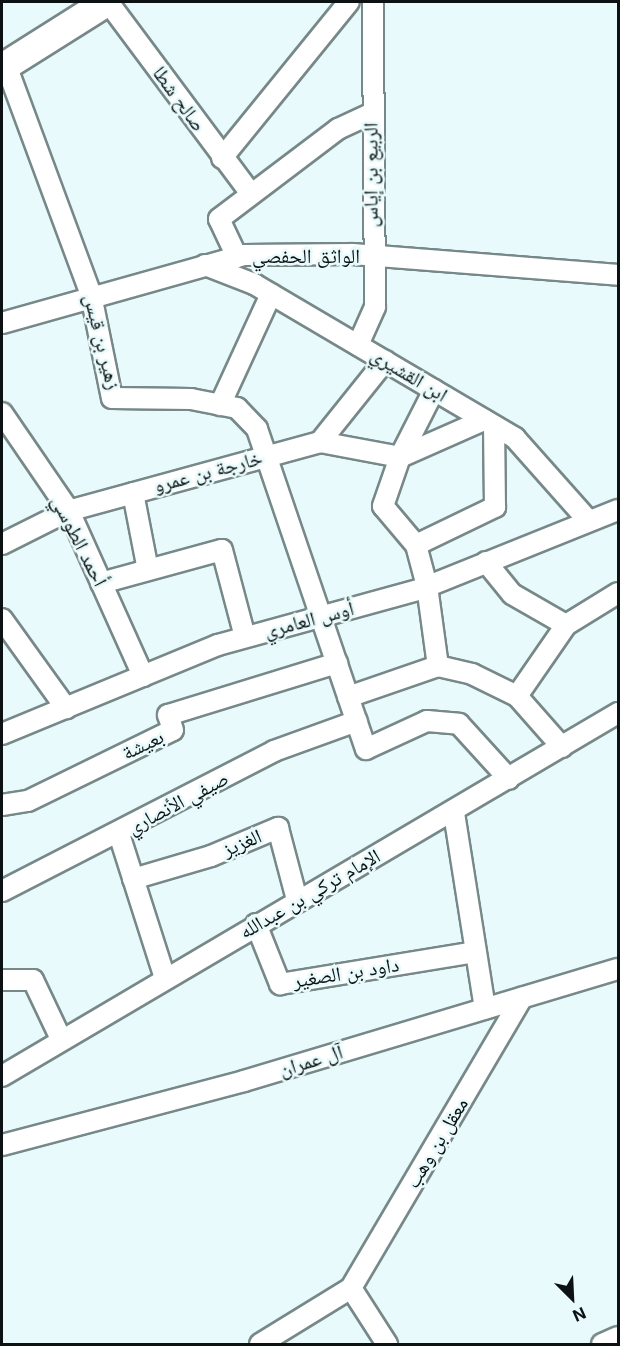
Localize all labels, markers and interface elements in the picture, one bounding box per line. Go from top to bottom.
street label: صالح شطا [147,62,211,136]
street label: الربيع بن إياس [359,123,383,227]
street label: الواثق الحفصي [252,244,360,268]
street label: زهير بن قيس [79,292,125,392]
street label: ابن القشيري [366,343,452,407]
street label: خارجة بن عمرو [151,446,265,498]
street label: أحمد الطوسي [46,492,112,590]
street label: أوس العامري [262,597,356,643]
street label: بعيشة [118,725,168,765]
street label: صيفي الأنصاري [123,766,233,840]
street label: الغزيز [219,824,265,862]
street label: الإمام تركي بن عبدالله [235,844,385,944]
street label: داود بن الصغير [291,953,401,993]
street label: آل عمران [276,1040,346,1082]
street label: معقل بن وهب [401,1093,473,1193]
north arrow [542,1268,602,1328]
text: N [570,1303,589,1326]

